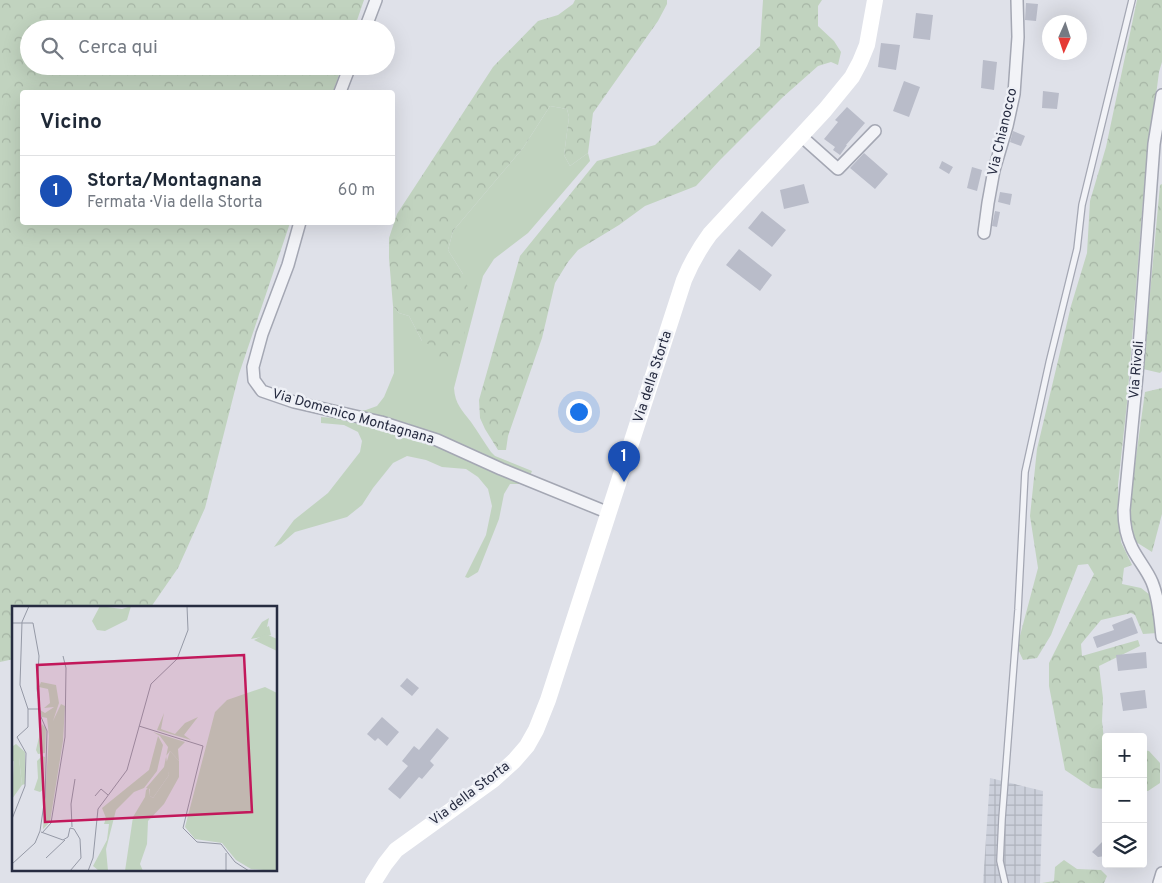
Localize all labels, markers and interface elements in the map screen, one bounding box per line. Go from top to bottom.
north arrow [1042,15,1087,60]
search box [20,20,395,75]
icon: search [38,34,66,62]
text: Cerca qui [78,36,158,60]
street label: Via Chianocco [985,86,1021,178]
text: Vicino [40,109,102,136]
text: Storta/Montagnana [87,169,262,193]
text: 1 [53,181,59,201]
text: 60 m [338,181,375,201]
text: Fermata · Via della Storta [87,193,262,213]
street label: Via della Storta [630,329,676,425]
street label: Via Rivoli [1126,340,1148,400]
street label: Via Domenico Montagnana [270,386,436,448]
your location [566,399,592,425]
pin: 1 [608,441,640,482]
inset map [12,606,278,870]
map controls [1102,733,1147,868]
button: + [1102,733,1147,778]
street label: Via della Storta [427,758,513,830]
button: − [1102,778,1147,823]
button: layers [1102,823,1147,868]

